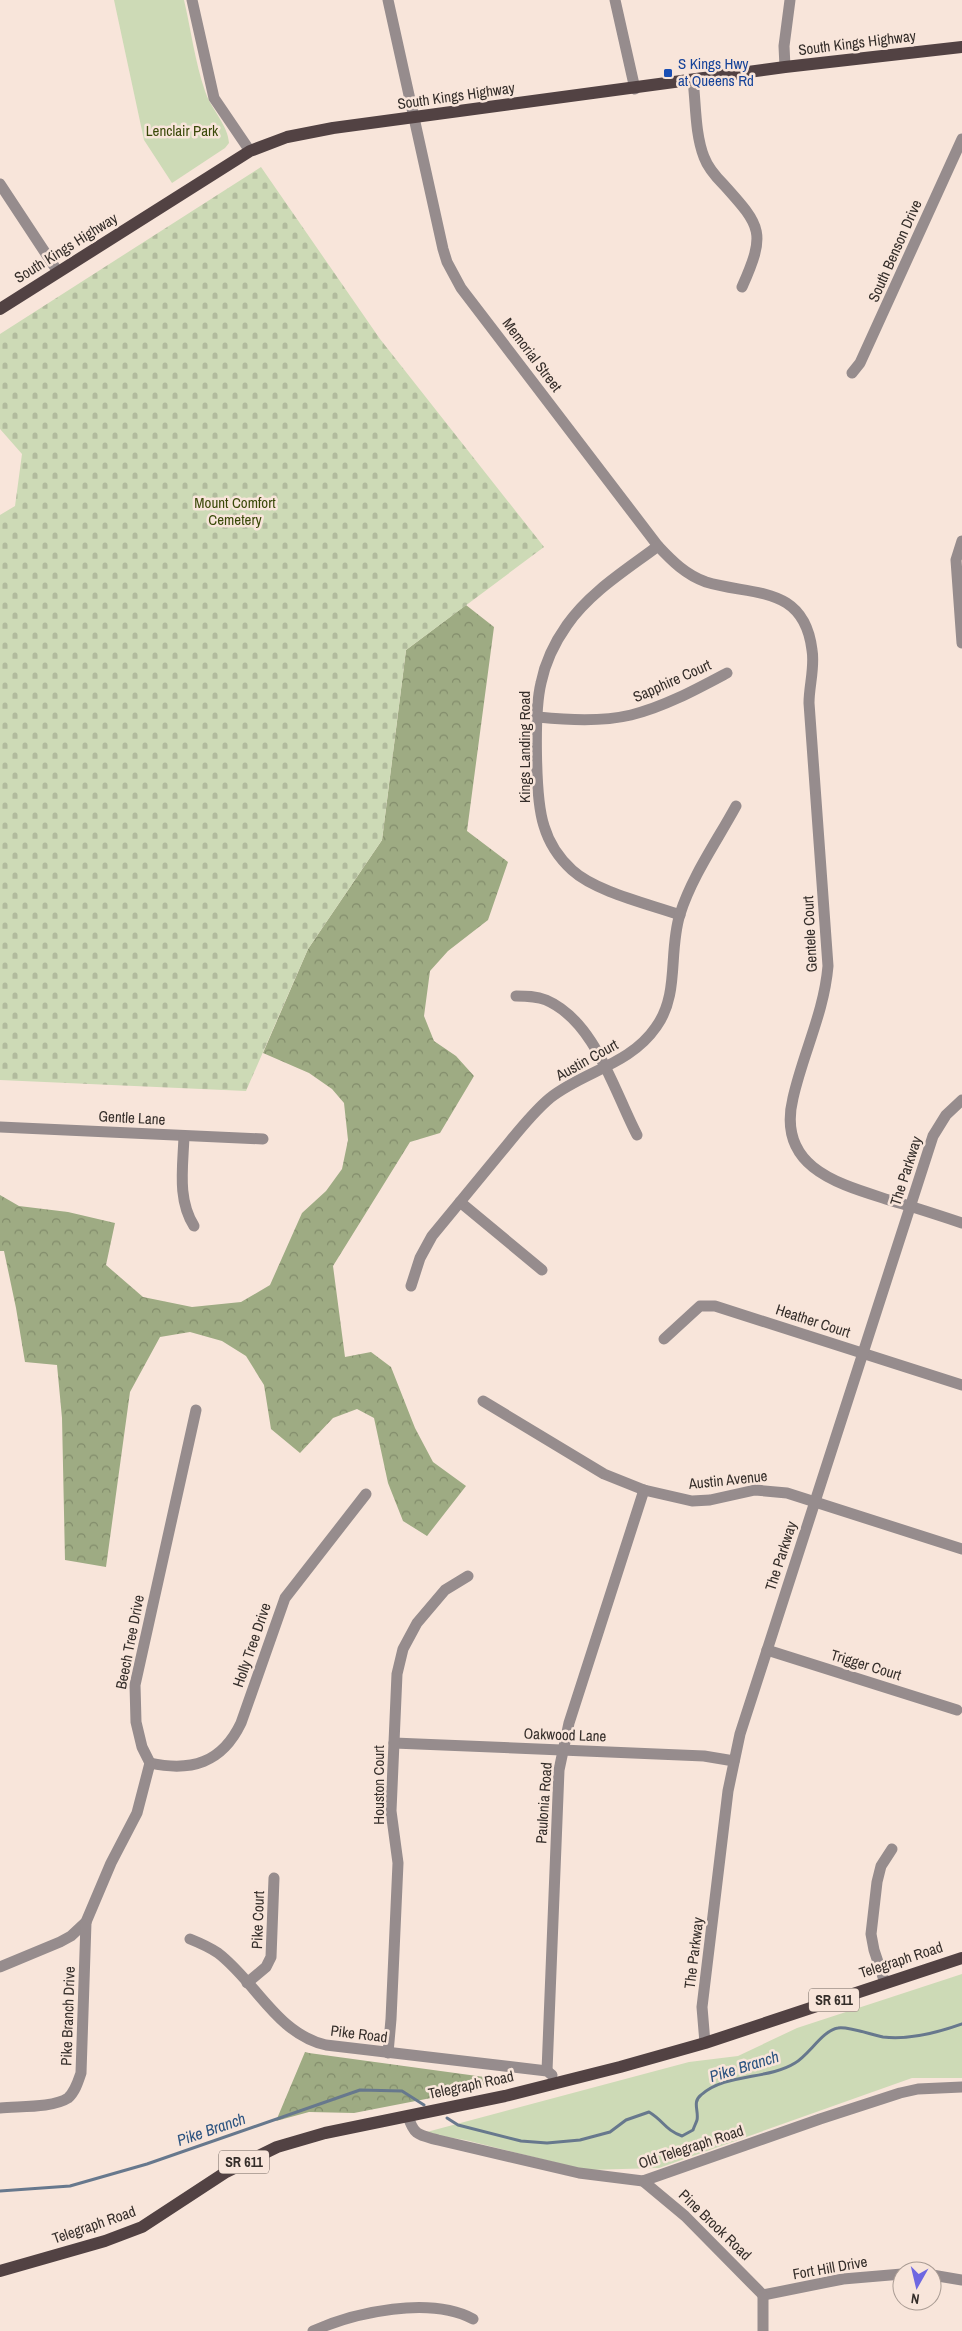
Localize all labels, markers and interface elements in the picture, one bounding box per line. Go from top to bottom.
street label: South Kings Highway [797,25,918,60]
place label: S Kings Hwy at Queens Rd [678,53,754,91]
marker: S Kings Hwy at Queens Rd [662,67,674,79]
street label: South Kings Highway [396,77,517,114]
park label: Lenclair Park [146,120,219,141]
street label: South Benson Drive [863,196,927,305]
street label: South Kings Highway [10,207,122,288]
street label: Memorial Street [498,313,567,396]
park label: Mount Comfort Cemetery [194,492,276,530]
street label: Sapphire Court [629,654,715,707]
street label: Kings Landing Road [514,691,535,803]
street label: Gentele Court [797,895,822,973]
street label: Austin Court [551,1034,622,1086]
street label: Gentle Lane [98,1105,166,1130]
street label: The Parkway [884,1133,927,1208]
street label: Heather Court [773,1299,854,1343]
street label: Austin Avenue [687,1465,769,1494]
street label: The Parkway [759,1518,802,1593]
street label: Beech Tree Drive [110,1593,149,1691]
street label: Holly Tree Drive [227,1600,276,1690]
street label: Trigger Court [828,1644,905,1685]
street label: Oakwood Lane [523,1723,607,1746]
street label: Houston Court [368,1745,389,1825]
street label: Paulonia Road [530,1762,557,1844]
street label: Pike Court [246,1890,269,1949]
street label: The Parkway [679,1915,708,1990]
street label: Telegraph Road [856,1936,945,1983]
street label: Pike Branch Drive [55,1966,80,2066]
road number: SR 611 [809,1988,859,2012]
street label: Pike Road [329,2020,389,2047]
water label: Pike Branch [707,2045,781,2087]
street label: Telegraph Road [426,2065,516,2104]
water label: Pike Branch [174,2107,248,2151]
street label: Old Telegraph Road [636,2120,746,2173]
road number: SR 611 [219,2150,269,2174]
street label: Pine Brook Road [674,2185,756,2265]
street label: Telegraph Road [49,2200,138,2249]
street label: Fort Hill Drive [791,2251,869,2284]
north arrow [892,2261,942,2311]
text: N [910,2289,921,2308]

